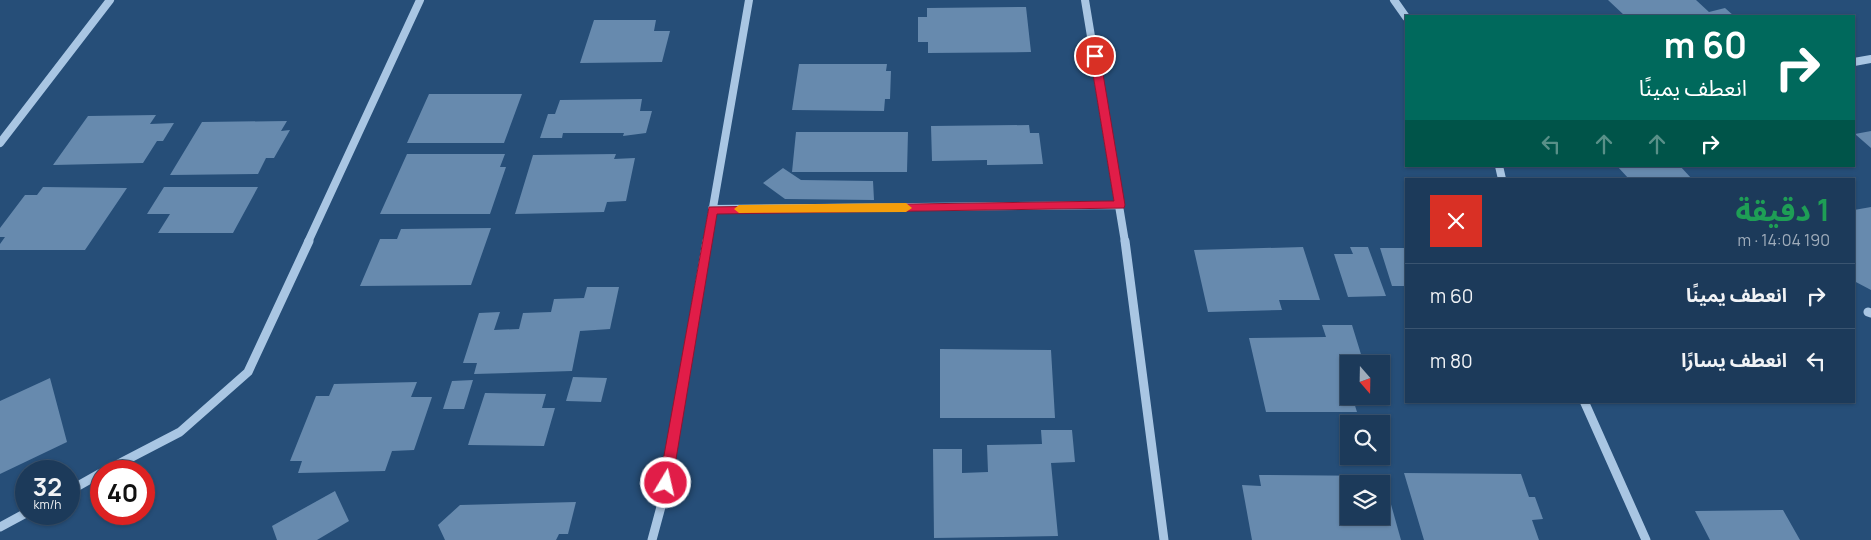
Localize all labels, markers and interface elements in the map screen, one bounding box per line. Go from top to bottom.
text: 60 m [1664,21,1747,69]
pin [1074,35,1116,77]
icon: right [1765,35,1830,100]
icon: arrive [1081,42,1109,70]
text: انعطف يمينًا [1639,73,1747,103]
icon: left [1537,130,1565,158]
icon: ahead [1590,130,1618,158]
icon: ahead [1643,130,1671,158]
icon: right [1696,130,1724,158]
text: 1 دقيقة [1735,189,1830,230]
button: close [1430,195,1482,247]
text: 190 m · 14:04 [1738,229,1830,251]
text: انعطف يمينًا [1686,282,1787,308]
icon: right [1802,282,1830,310]
text: 60 m [1430,283,1473,309]
text: انعطف يسارًا [1681,347,1787,373]
icon: left [1802,347,1830,375]
text: 80 m [1430,348,1473,374]
north arrow [1340,355,1390,405]
map controls [1340,355,1390,525]
button: search [1340,415,1390,465]
position arrow [639,456,691,508]
speed limit sign: 40 [90,460,155,525]
text: 32 [33,469,62,504]
button: layers [1340,475,1390,525]
text: km/h [34,496,61,513]

